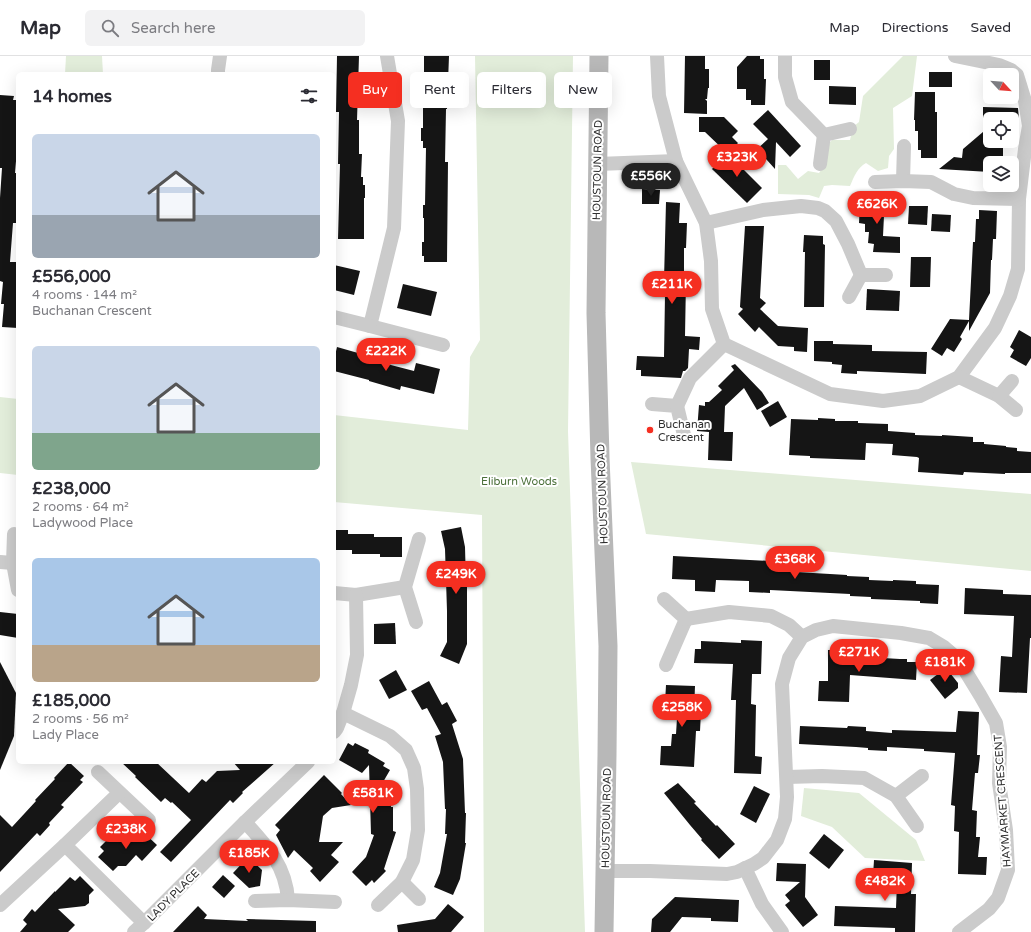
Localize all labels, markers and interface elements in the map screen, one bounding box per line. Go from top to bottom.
search box [85,10,365,46]
text: Map [20,17,61,39]
icon: search [99,17,121,39]
text: Search here [131,19,215,37]
text: Map [829,19,860,36]
text: Directions [882,19,949,36]
text: Saved [971,19,1011,36]
north arrow [983,68,1019,104]
map controls [983,68,1019,192]
chip: Buy [348,72,402,108]
chip: Rent [410,72,469,108]
chip: Filters [477,72,546,108]
chip: New [554,72,612,108]
icon: filters [298,85,320,107]
text: 14 homes [32,86,112,107]
button: locate [983,112,1019,148]
street label: HOUSTOUN ROAD [590,120,605,220]
pin: £323K [709,144,765,178]
text: £323K [716,149,758,165]
button: layers [983,156,1019,192]
icon: home [140,160,212,232]
pin: £556K [623,163,679,197]
text: £556K [630,168,672,184]
pin: £626K [849,191,905,225]
text: £626K [856,196,898,212]
text: £556,000 [32,266,111,287]
pin: £211K [644,271,700,305]
text: £211K [651,276,693,292]
text: 4 rooms · 144 m² [32,287,137,303]
text: Buchanan Crescent [32,303,152,319]
pin: £222K [358,338,414,372]
text: £222K [365,343,407,359]
icon: home [140,372,212,444]
place label: Buchanan Crescent [658,418,711,444]
marker: Buchanan Crescent [645,425,655,435]
street label: HOUSTOUN ROAD [594,444,611,544]
park label: Eliburn Woods [481,475,557,488]
text: £238,000 [32,478,111,499]
text: 2 rooms · 64 m² [32,499,129,515]
text: Ladywood Place [32,515,133,531]
pin: £368K [767,546,823,580]
text: £368K [774,551,816,567]
pin: £249K [428,561,484,595]
text: £249K [435,566,477,582]
icon: home [140,584,212,656]
pin: £271K [831,639,887,673]
text: £271K [838,644,880,660]
pin: £181K [917,649,973,683]
text: £181K [924,654,966,670]
text: £185,000 [32,690,111,711]
pin: £258K [654,694,710,728]
text: £258K [661,699,703,715]
text: 2 rooms · 56 m² [32,711,129,727]
text: Lady Place [32,727,99,743]
street label: HAYMARKET CRESCENT [991,734,1014,868]
street label: HOUSTOUN ROAD [599,768,614,868]
pin: £581K [345,780,401,814]
text: £581K [352,785,394,801]
pin: £238K [98,816,154,850]
text: £238K [105,821,147,837]
pin: £185K [221,840,277,874]
text: £185K [228,845,270,861]
street label: LADY PLACE [145,867,202,924]
pin: £482K [857,868,913,902]
text: £482K [864,873,906,889]

